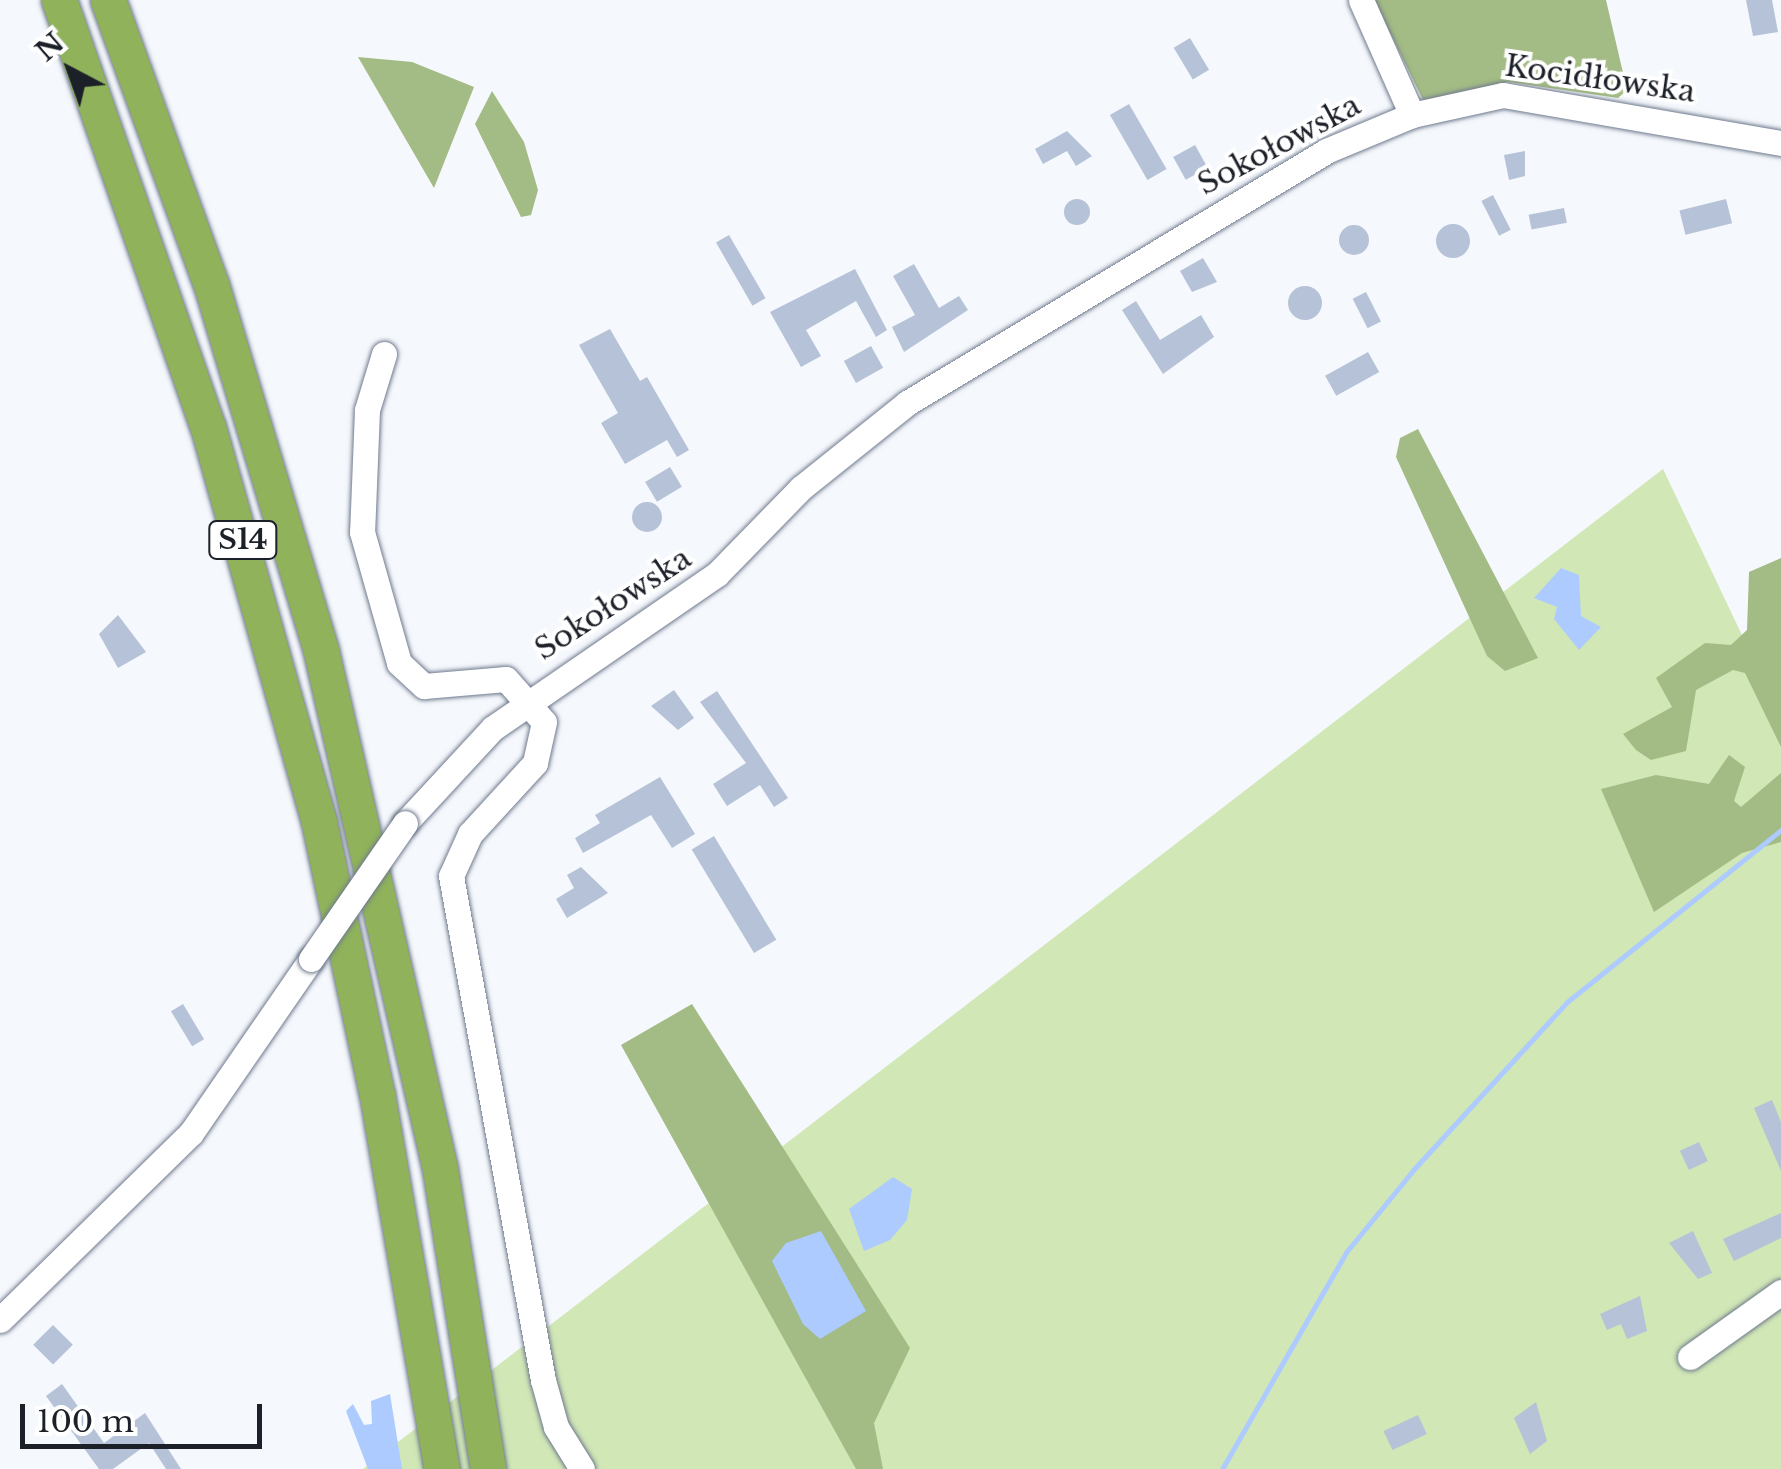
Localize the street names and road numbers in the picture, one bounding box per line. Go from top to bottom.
street label: Kocidłowska [1503,48,1697,110]
street label: Sokołowska [1192,87,1366,203]
road number: S14 [208,517,278,563]
street label: Sokołowska [528,540,698,668]

